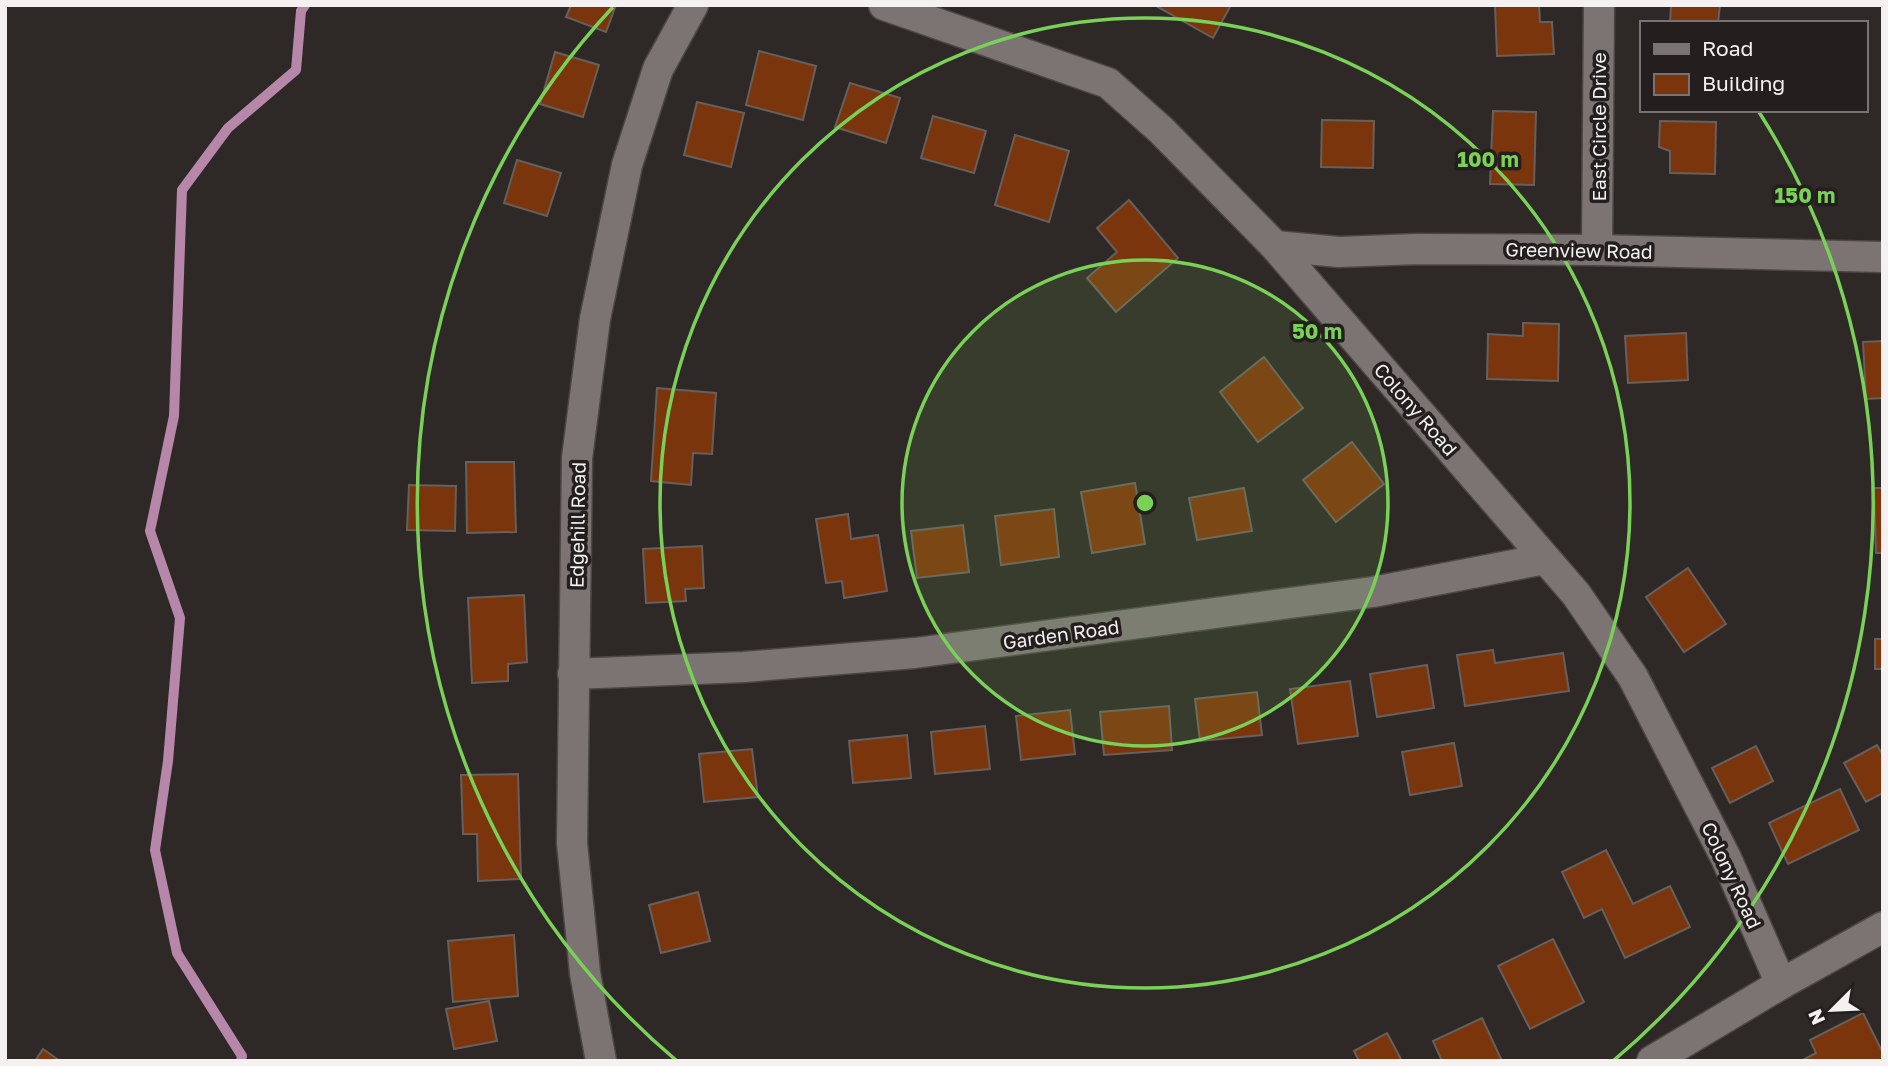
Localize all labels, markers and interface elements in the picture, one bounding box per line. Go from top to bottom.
legend [1640,21,1867,112]
text: Road [1702,35,1753,61]
street label: East Circle Drive [1587,53,1610,201]
text: Building [1702,70,1785,96]
text: 100 m [1457,146,1519,172]
text: 150 m [1775,182,1835,208]
street label: Greenview Road [1505,237,1653,263]
text: 50 m [1292,318,1342,344]
street label: Colony Road [1370,358,1462,460]
street label: Edgehill Road [564,462,590,588]
centre of rings [1133,491,1157,515]
street label: Garden Road [1001,614,1121,654]
street label: Colony Road [1697,818,1767,932]
north arrow [1797,975,1867,1045]
text: N [1803,1006,1829,1028]

